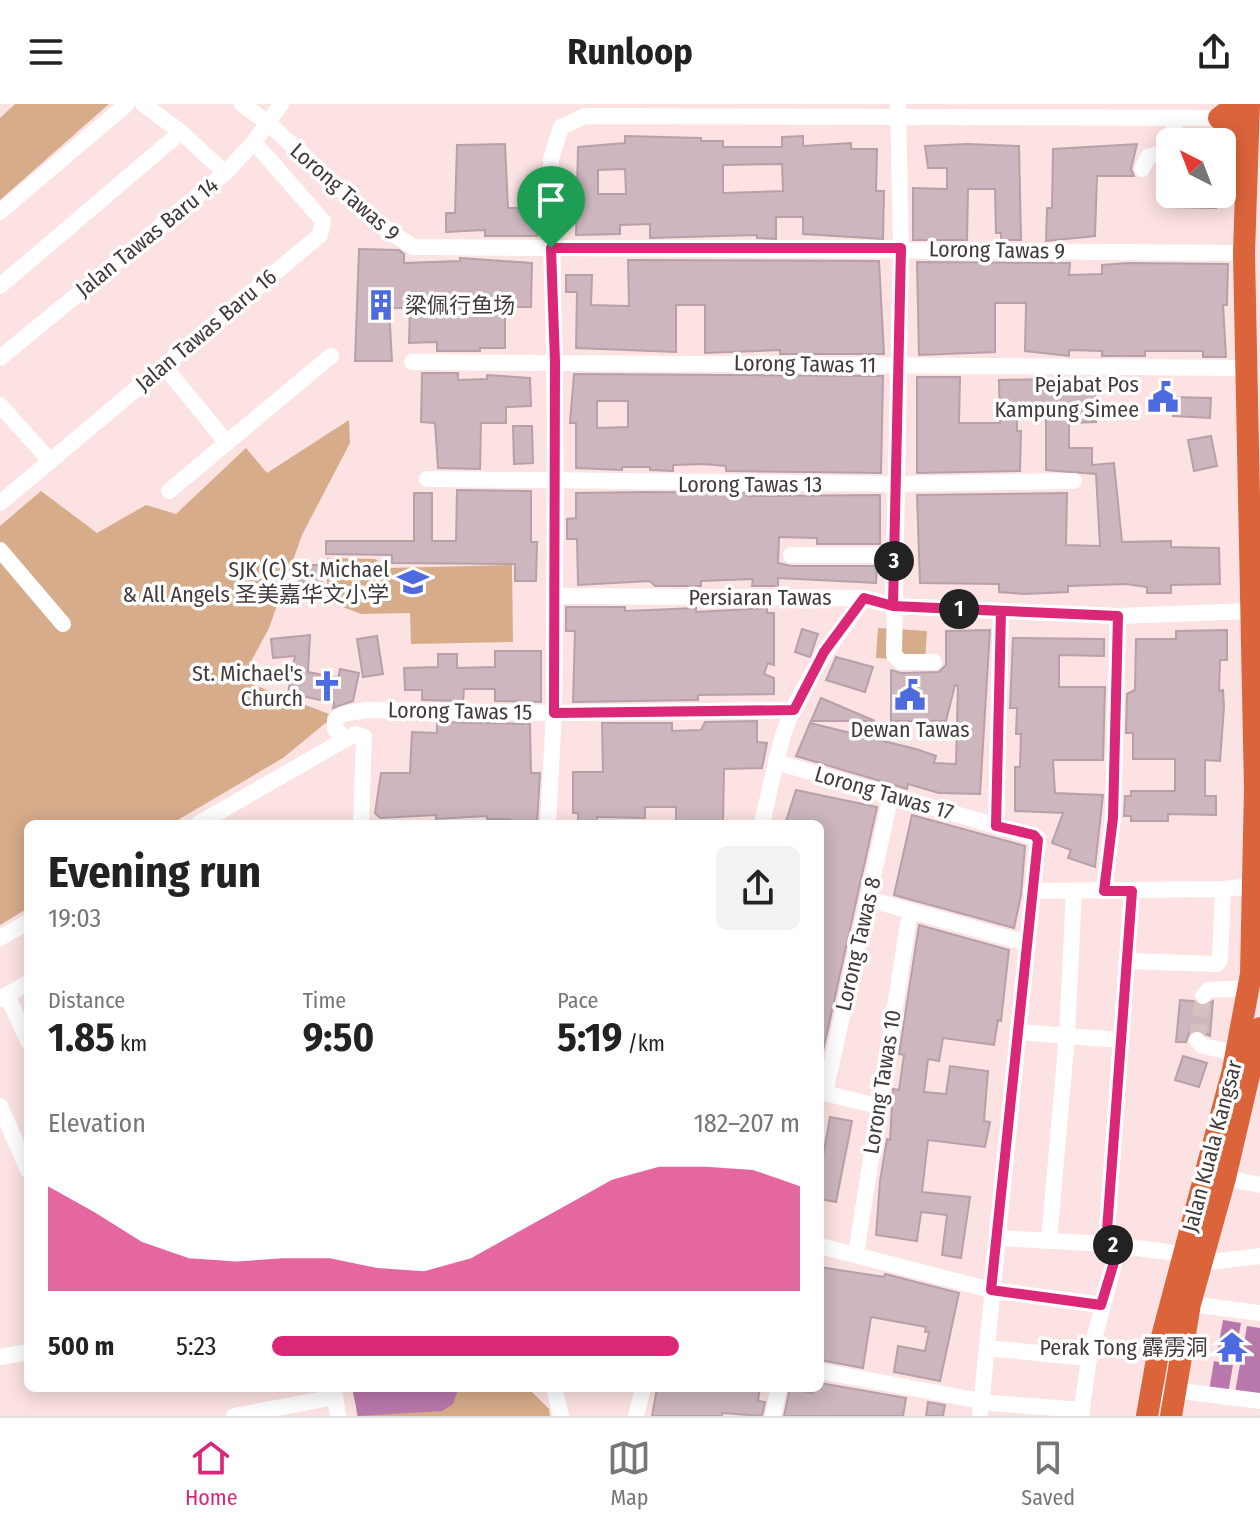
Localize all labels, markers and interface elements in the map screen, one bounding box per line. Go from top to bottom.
icon: menu [24,30,68,74]
text: Runloop [567,30,693,74]
icon: share [1192,30,1236,74]
north arrow [1156,128,1236,208]
map controls [1156,128,1236,208]
street label: Lorong Tawas 9 [285,137,405,247]
pin [517,166,585,248]
street label: Jalan Tawas Baru 14 [70,171,224,303]
icon: arrive [529,178,573,222]
street label: Lorong Tawas 9 [929,235,1065,265]
street label: Jalan Tawas Baru 16 [130,263,282,397]
building icon: 梁佩行鱼场 [364,288,398,322]
place label: 梁佩行鱼场 [405,292,515,319]
street label: Lorong Tawas 11 [734,349,876,379]
place label: Pejabat Pos Kampung Simee [994,371,1139,423]
public building icon: Pejabat Pos Kampung Simee [1146,380,1180,414]
street label: Lorong Tawas 13 [678,471,822,498]
pin: 3 [874,541,914,581]
text: 3 [889,547,899,574]
place label: SJK (C) St. Michael & All Angels 圣美嘉华文小学 [122,556,389,608]
school or university icon: SJK (C) St. Michael & All Angels 圣美嘉华文小学 [396,565,430,599]
street label: Persiaran Tawas [688,584,832,611]
pin: 1 [939,589,979,629]
text: 1 [954,595,964,622]
place label: St. Michael's Church [192,660,303,712]
church icon: St. Michael's Church [310,669,344,703]
public building icon: Dewan Tawas [893,678,927,712]
street label: Lorong Tawas 15 [388,696,532,726]
place label: Dewan Tawas [850,716,970,743]
street label: Lorong Tawas 17 [811,760,957,826]
text: Evening run [48,846,261,899]
button: share [716,846,800,930]
street label: Lorong Tawas 8 [829,874,887,1014]
text: 19:03 [48,903,101,934]
text: Distance [48,987,125,1014]
text: Time [303,987,346,1014]
text: Pace [557,987,598,1014]
street label: Lorong Tawas 10 [857,1008,907,1156]
text: 1.85 [48,1014,115,1062]
text: 9:50 [303,1014,374,1062]
text: 5:19 [557,1014,622,1062]
text: km [115,1030,147,1057]
text: /km [622,1030,665,1057]
street label: Jalan Kuala Kangsar [1176,1057,1248,1235]
text: Elevation [48,1108,146,1139]
text: 182–207 m [694,1108,800,1139]
pin: 2 [1093,1225,1133,1265]
text: 2 [1108,1231,1118,1258]
temple icon: Perak Tong 霹雳洞 [1215,1330,1249,1364]
text: 500 m [48,1331,114,1362]
text: 5:23 [176,1331,217,1362]
place label: Perak Tong 霹雳洞 [1039,1334,1208,1361]
tab: Home [185,1436,238,1511]
tab: Map [607,1436,651,1511]
tab: Saved [1021,1436,1075,1511]

